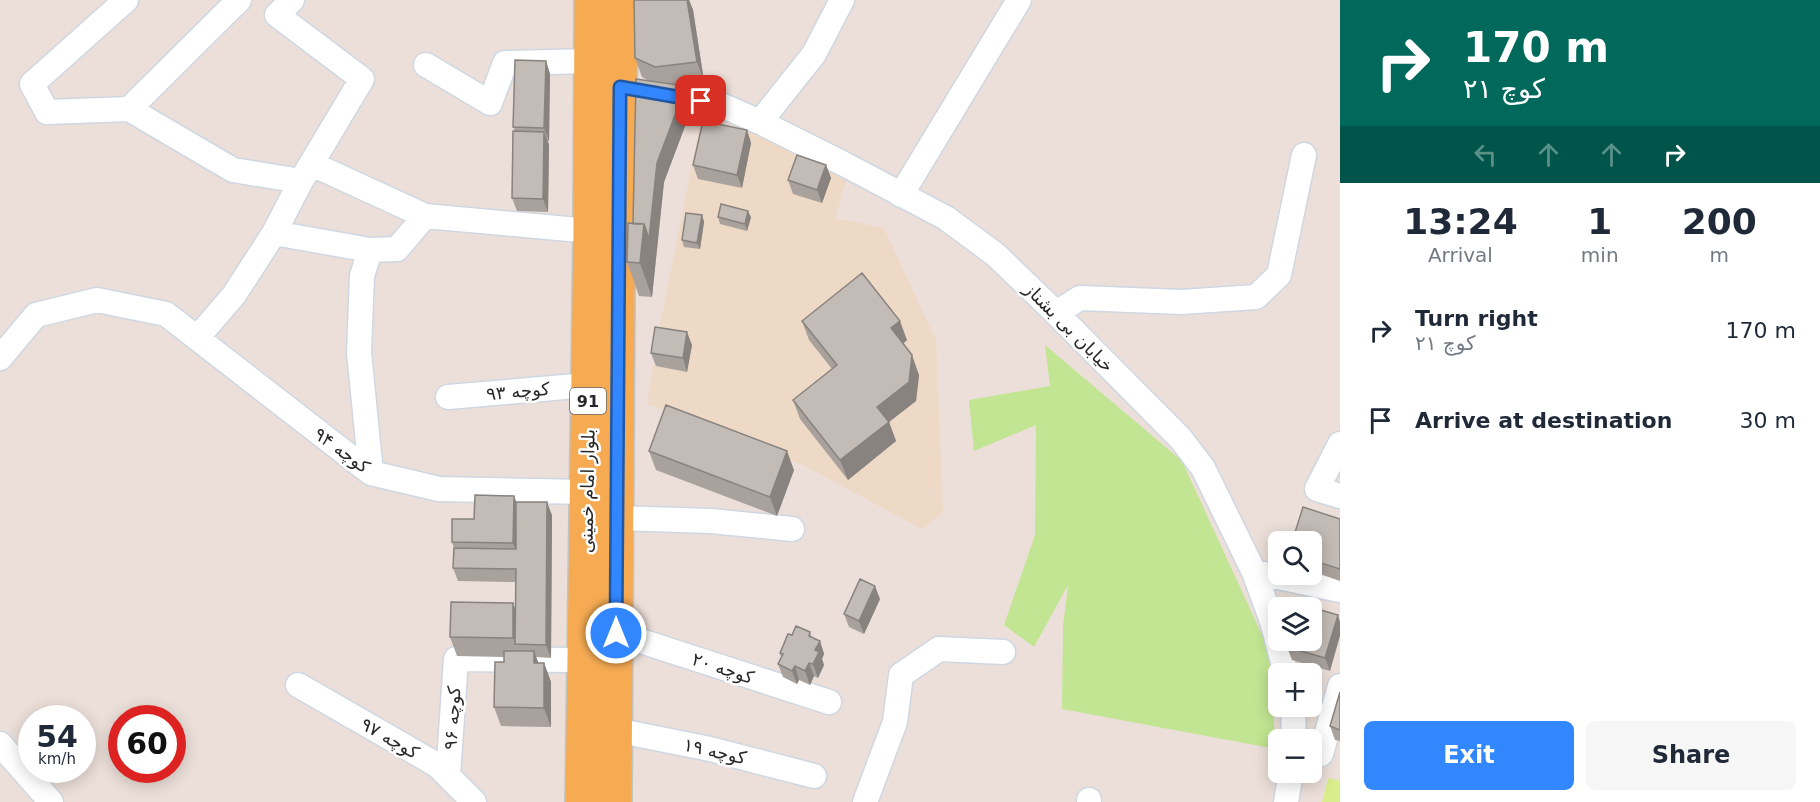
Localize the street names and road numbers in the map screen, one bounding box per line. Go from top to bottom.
street label: خیابان بی بشناز [1019,277,1118,376]
street label: کوچه ۹۳ [485,378,551,405]
road number: 91 [570,388,606,414]
street label: کوچه ۹۴ [309,423,374,478]
street label: بلوار امام خمینی [575,429,600,553]
street label: کوچه ۲۰ [689,648,757,689]
street label: کوچه ۹۶ [439,685,466,751]
street label: کوچه ۹۷ [357,713,423,764]
street label: کوچه ۱۹ [681,734,749,769]

